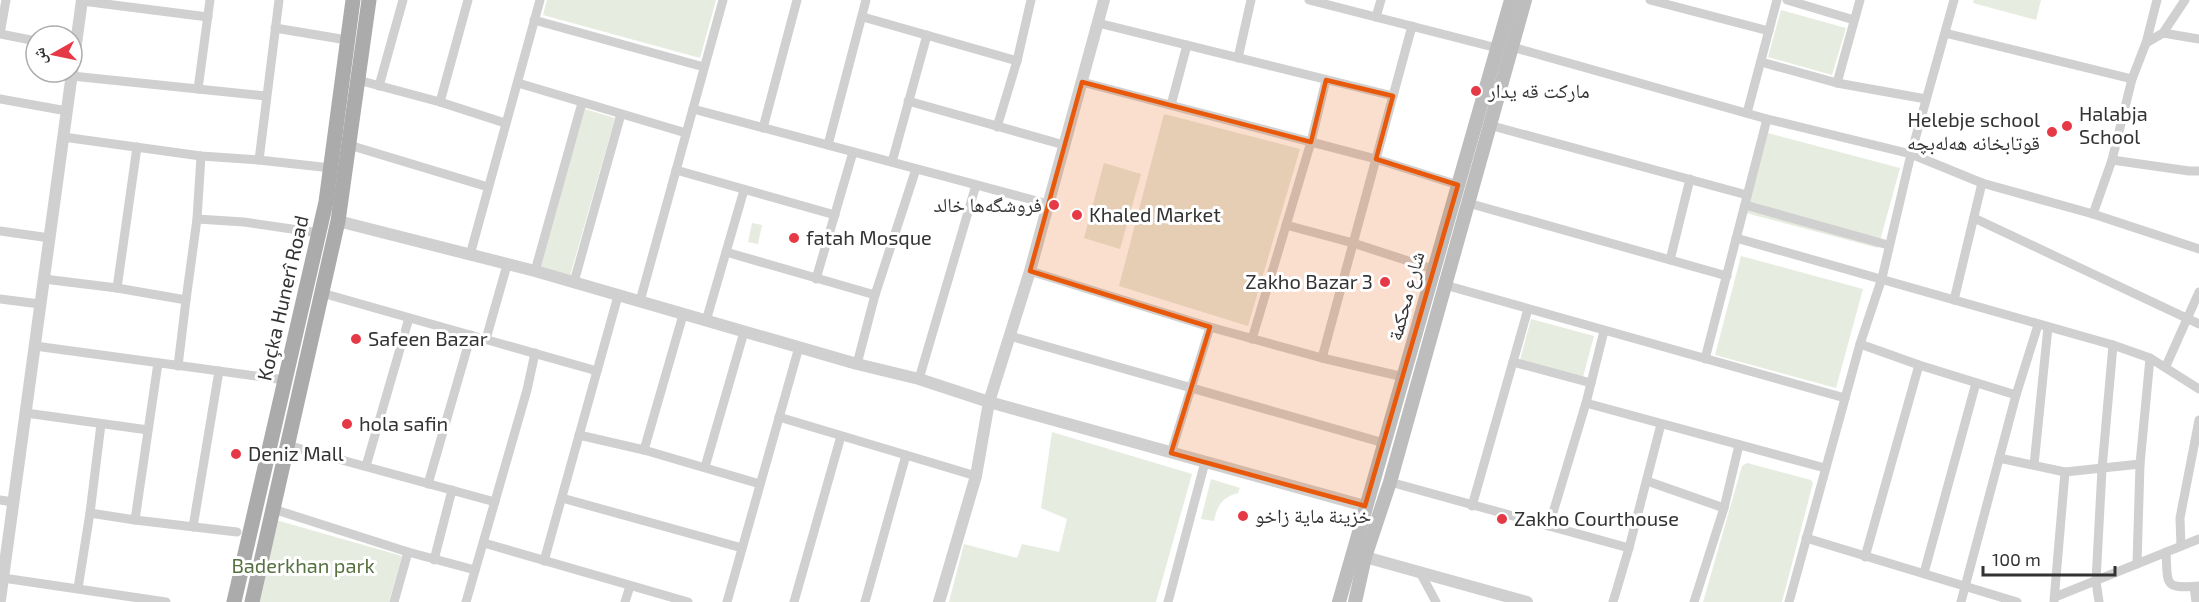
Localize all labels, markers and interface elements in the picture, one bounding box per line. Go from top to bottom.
north arrow [24,24,84,84]
text: ش [28,46,50,66]
place label: ماركت قه يدار [1487,78,1590,102]
marker: ماركت قه يدار [1469,84,1483,98]
place label: Halabja School [2079,101,2148,148]
place label: Helebje school قوتابخانە هەلەبچە [1907,107,2040,155]
marker: Halabja School [2060,119,2074,133]
marker: Helebje school قوتابخانە هەلەبچە [2045,125,2059,139]
place label: فروشگەها خالد [934,192,1042,216]
marker: فروشگەها خالد [1047,198,1061,212]
place label: Khaled Market [1089,202,1221,226]
marker: Khaled Market [1070,208,1084,222]
street label: Koçka Hunerî Road [251,213,314,383]
place label: fatah Mosque [806,225,932,249]
marker: fatah Mosque [787,231,801,245]
street label: شارع محكمة [1382,248,1430,344]
place label: Zakho Bazar 3 [1245,269,1373,293]
marker: Zakho Bazar 3 [1378,275,1392,289]
place label: Safeen Bazar [368,326,488,350]
marker: Safeen Bazar [349,332,363,346]
place label: hola safin [359,411,448,435]
marker: hola safin [340,417,354,431]
place label: Deniz Mall [248,441,344,465]
marker: Deniz Mall [229,447,243,461]
place label: خزينة ماية زاخو [1255,503,1371,527]
place label: Zakho Courthouse [1514,506,1679,530]
marker: خزينة ماية زاخو [1236,509,1250,523]
marker: Zakho Courthouse [1495,512,1509,526]
scale bar [1983,539,2115,577]
text: 100 m [1992,548,2041,570]
park label: Baderkhan park [231,553,375,577]

